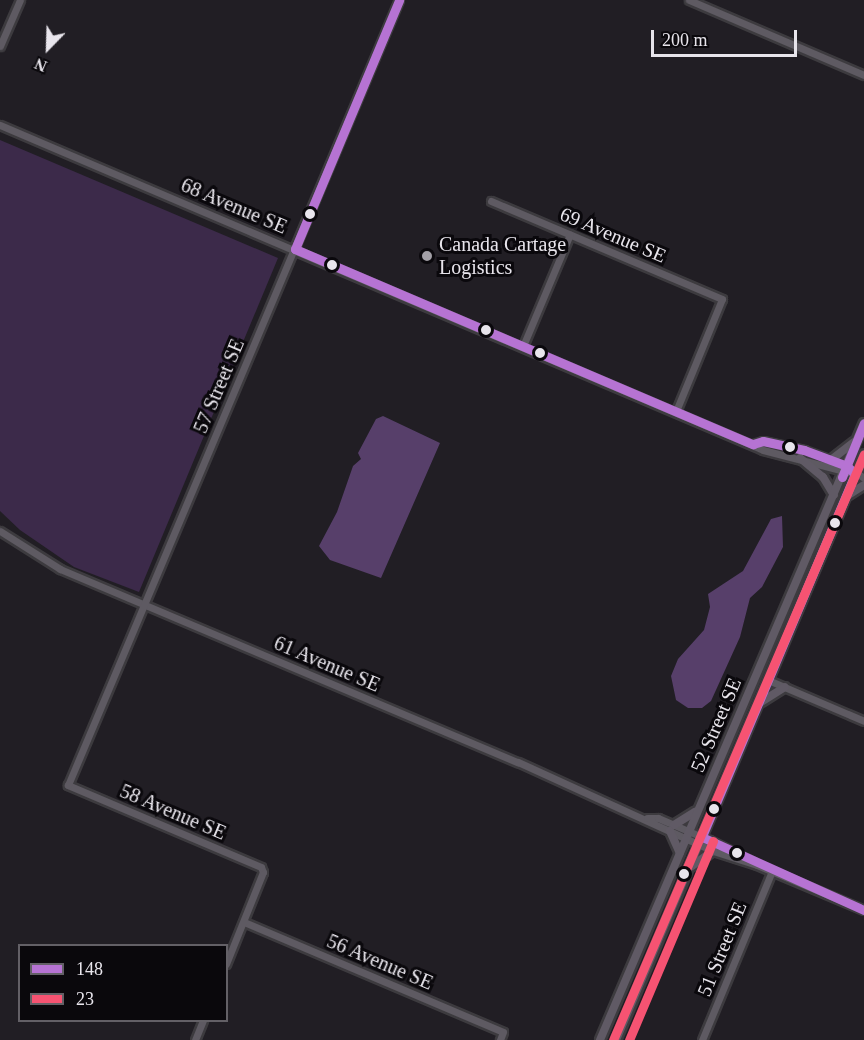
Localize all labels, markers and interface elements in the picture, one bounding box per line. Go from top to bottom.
north arrow [18,18,78,78]
scale bar [654,18,800,56]
text: 200 m [662,30,708,50]
text: N [32,55,49,75]
street label: 68 Avenue SE [177,173,291,239]
street label: 69 Avenue SE [556,202,670,268]
unlabelled marker [304,208,316,220]
place label: Canada Cartage Logistics [439,232,566,279]
marker: Canada Cartage Logistics [420,249,434,263]
unlabelled marker [326,259,338,271]
unlabelled marker [480,324,492,336]
street label: 57 Street SE [188,335,250,437]
unlabelled marker [534,347,546,359]
unlabelled marker [784,441,796,453]
unlabelled marker [829,517,841,529]
street label: 61 Avenue SE [270,631,384,697]
street label: 52 Street SE [685,674,747,776]
street label: 58 Avenue SE [116,779,230,845]
unlabelled marker [708,803,720,815]
unlabelled marker [731,847,743,859]
unlabelled marker [678,868,690,880]
street label: 51 Street SE [692,898,752,1000]
street label: 56 Avenue SE [323,929,437,995]
legend [18,944,228,1022]
text: 148 [76,959,103,979]
text: 23 [76,989,94,1009]

